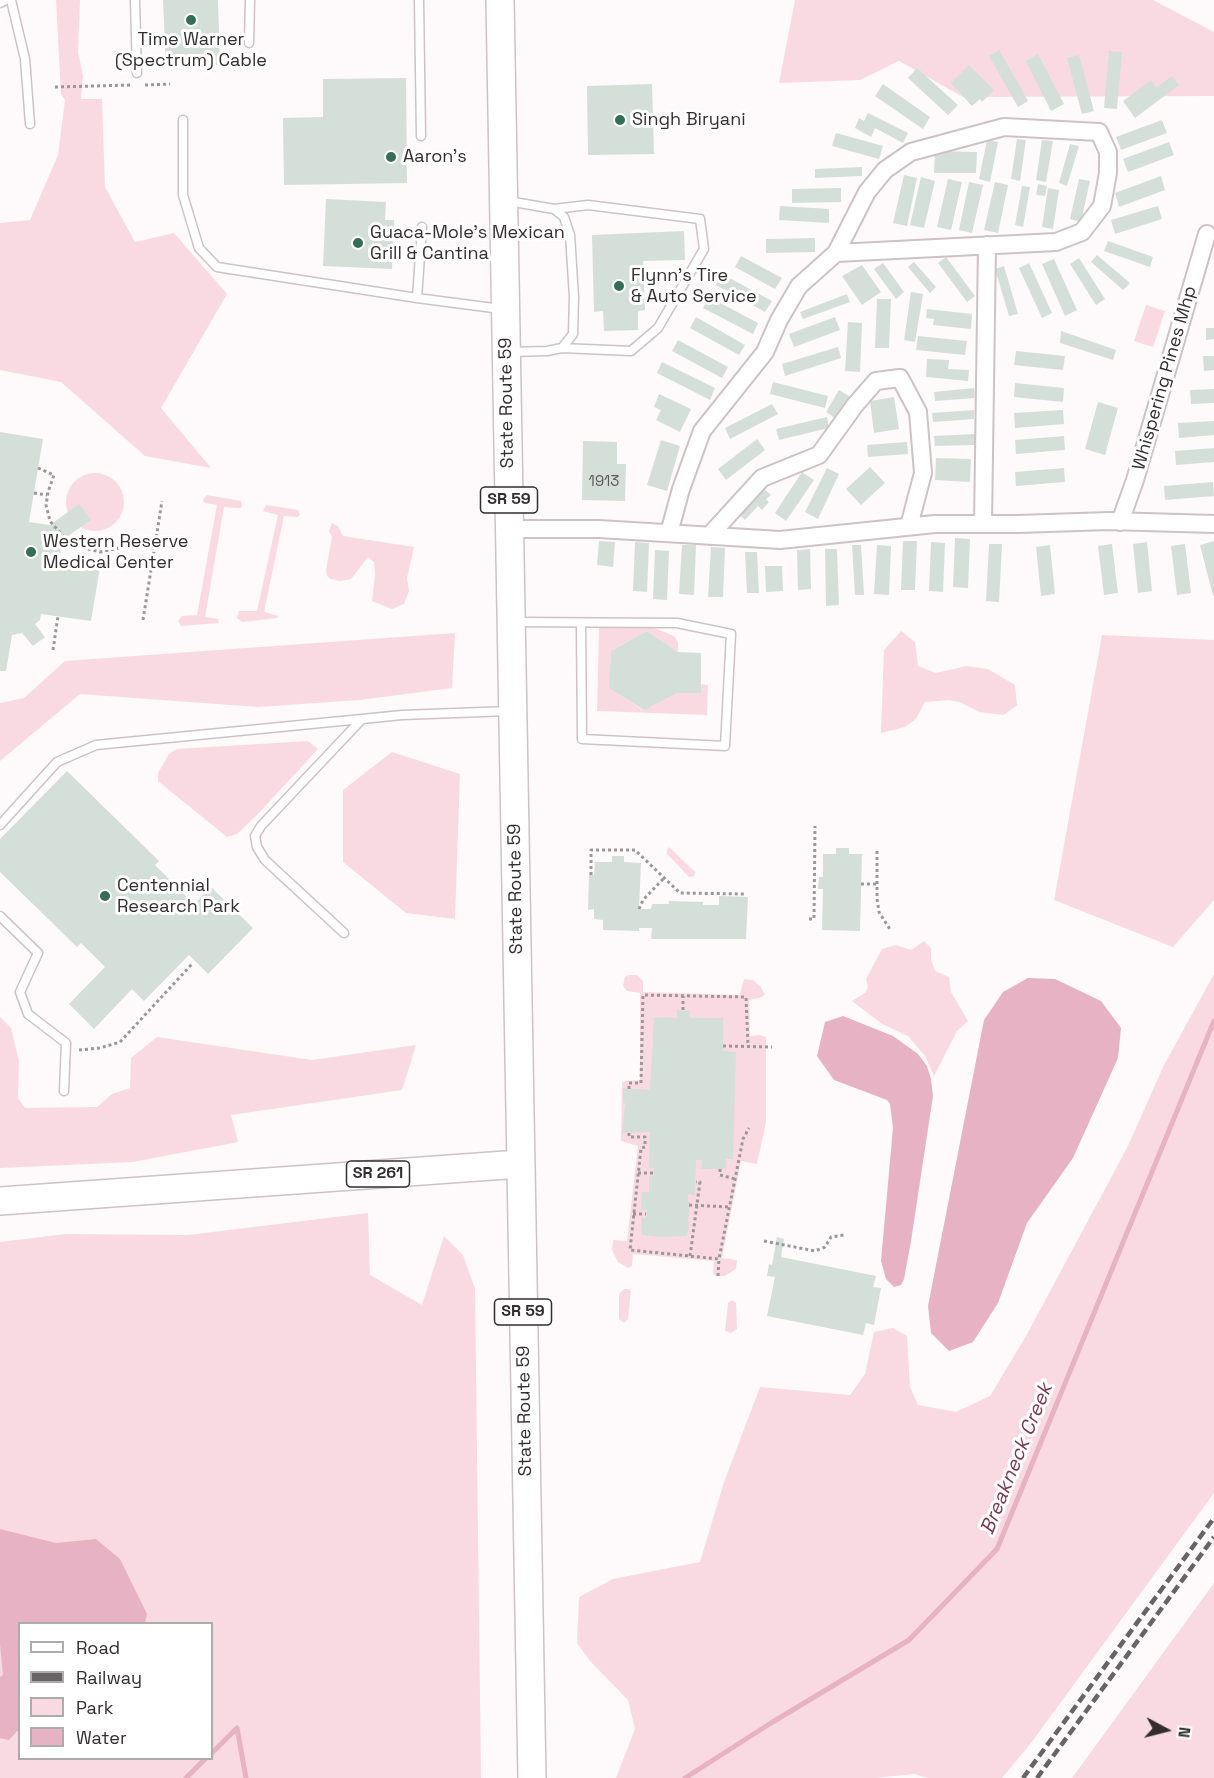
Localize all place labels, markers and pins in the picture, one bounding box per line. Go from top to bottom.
marker: Time Warner (Spectrum) Cable [184,13,198,27]
place label: Time Warner (Spectrum) Cable [115,29,267,72]
place label: Singh Biryani [632,109,746,131]
marker: Singh Biryani [613,113,627,127]
place label: Aaron's [403,146,467,168]
marker: Aaron's [384,150,398,164]
place label: Guaca-Mole's Mexican Grill & Cantina [370,222,565,264]
marker: Guaca-Mole's Mexican Grill & Cantina [351,236,365,250]
place label: Flynn's Tire & Auto Service [631,265,757,308]
marker: Flynn's Tire & Auto Service [612,279,626,293]
place label: Western Reserve Medical Center [43,531,188,574]
marker: Western Reserve Medical Center [24,545,38,559]
place label: Centennial Research Park [117,875,240,918]
marker: Centennial Research Park [98,889,112,903]

